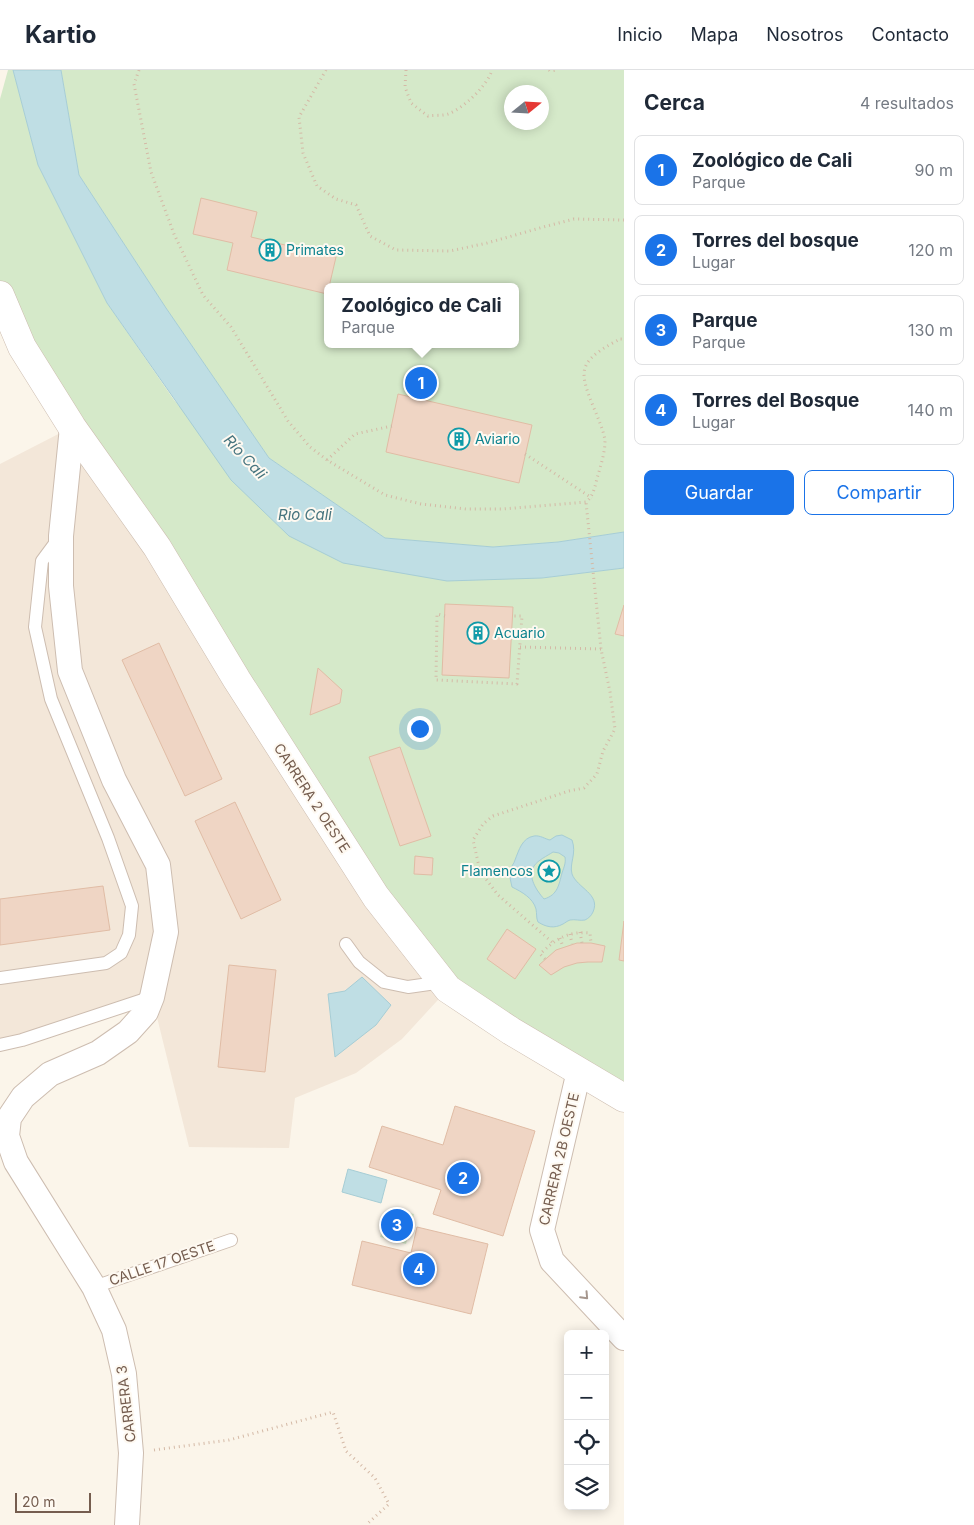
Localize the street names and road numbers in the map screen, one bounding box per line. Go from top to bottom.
street label: CARRERA 2 OESTE [271,740,354,855]
street label: CARRERA 2B OESTE [535,1091,582,1227]
street label: CALLE 17 OESTE [107,1236,217,1289]
street label: CARRERA 3 [112,1365,139,1443]

